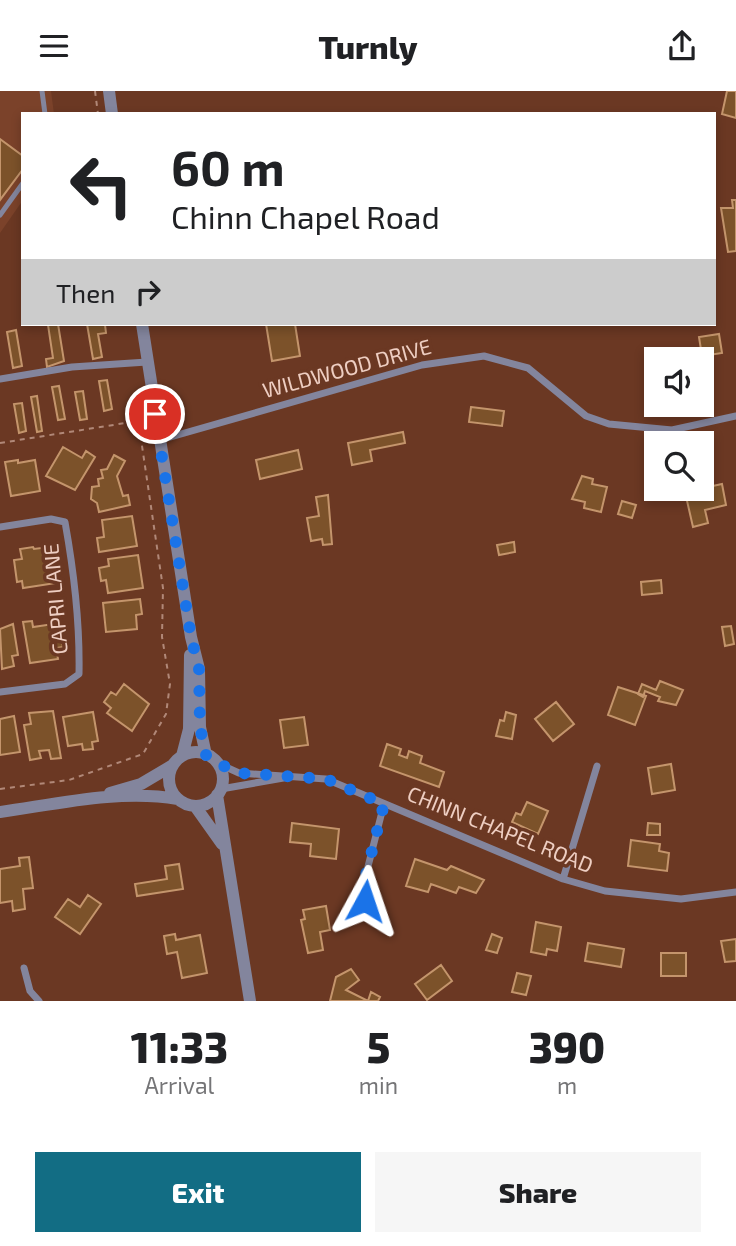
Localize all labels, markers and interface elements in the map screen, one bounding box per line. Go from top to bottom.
icon: menu [35,27,73,65]
text: Turnly [318,27,418,65]
icon: share [663,27,701,65]
text: 60 m [171,137,285,196]
icon: left [56,140,147,231]
text: Chinn Chapel Road [171,197,440,235]
icon: right [129,273,167,311]
text: Then [56,277,115,308]
street label: WILDWOOD DRIVE [259,333,434,402]
map controls [644,347,714,501]
button: sound [644,347,714,417]
pin [125,384,185,444]
icon: arrive [136,395,174,433]
button: search [644,431,714,501]
street label: CAPRI LANE [37,543,72,656]
street label: CHINN CHAPEL ROAD [404,780,597,877]
position arrow [328,864,402,938]
text: 11:33 [131,1021,228,1071]
text: 5 [367,1021,390,1071]
text: 390 [529,1021,605,1071]
text: Arrival [144,1071,214,1099]
text: min [359,1071,398,1099]
text: m [557,1071,577,1099]
button: Exit [35,1152,361,1232]
button: Share [375,1152,701,1232]

